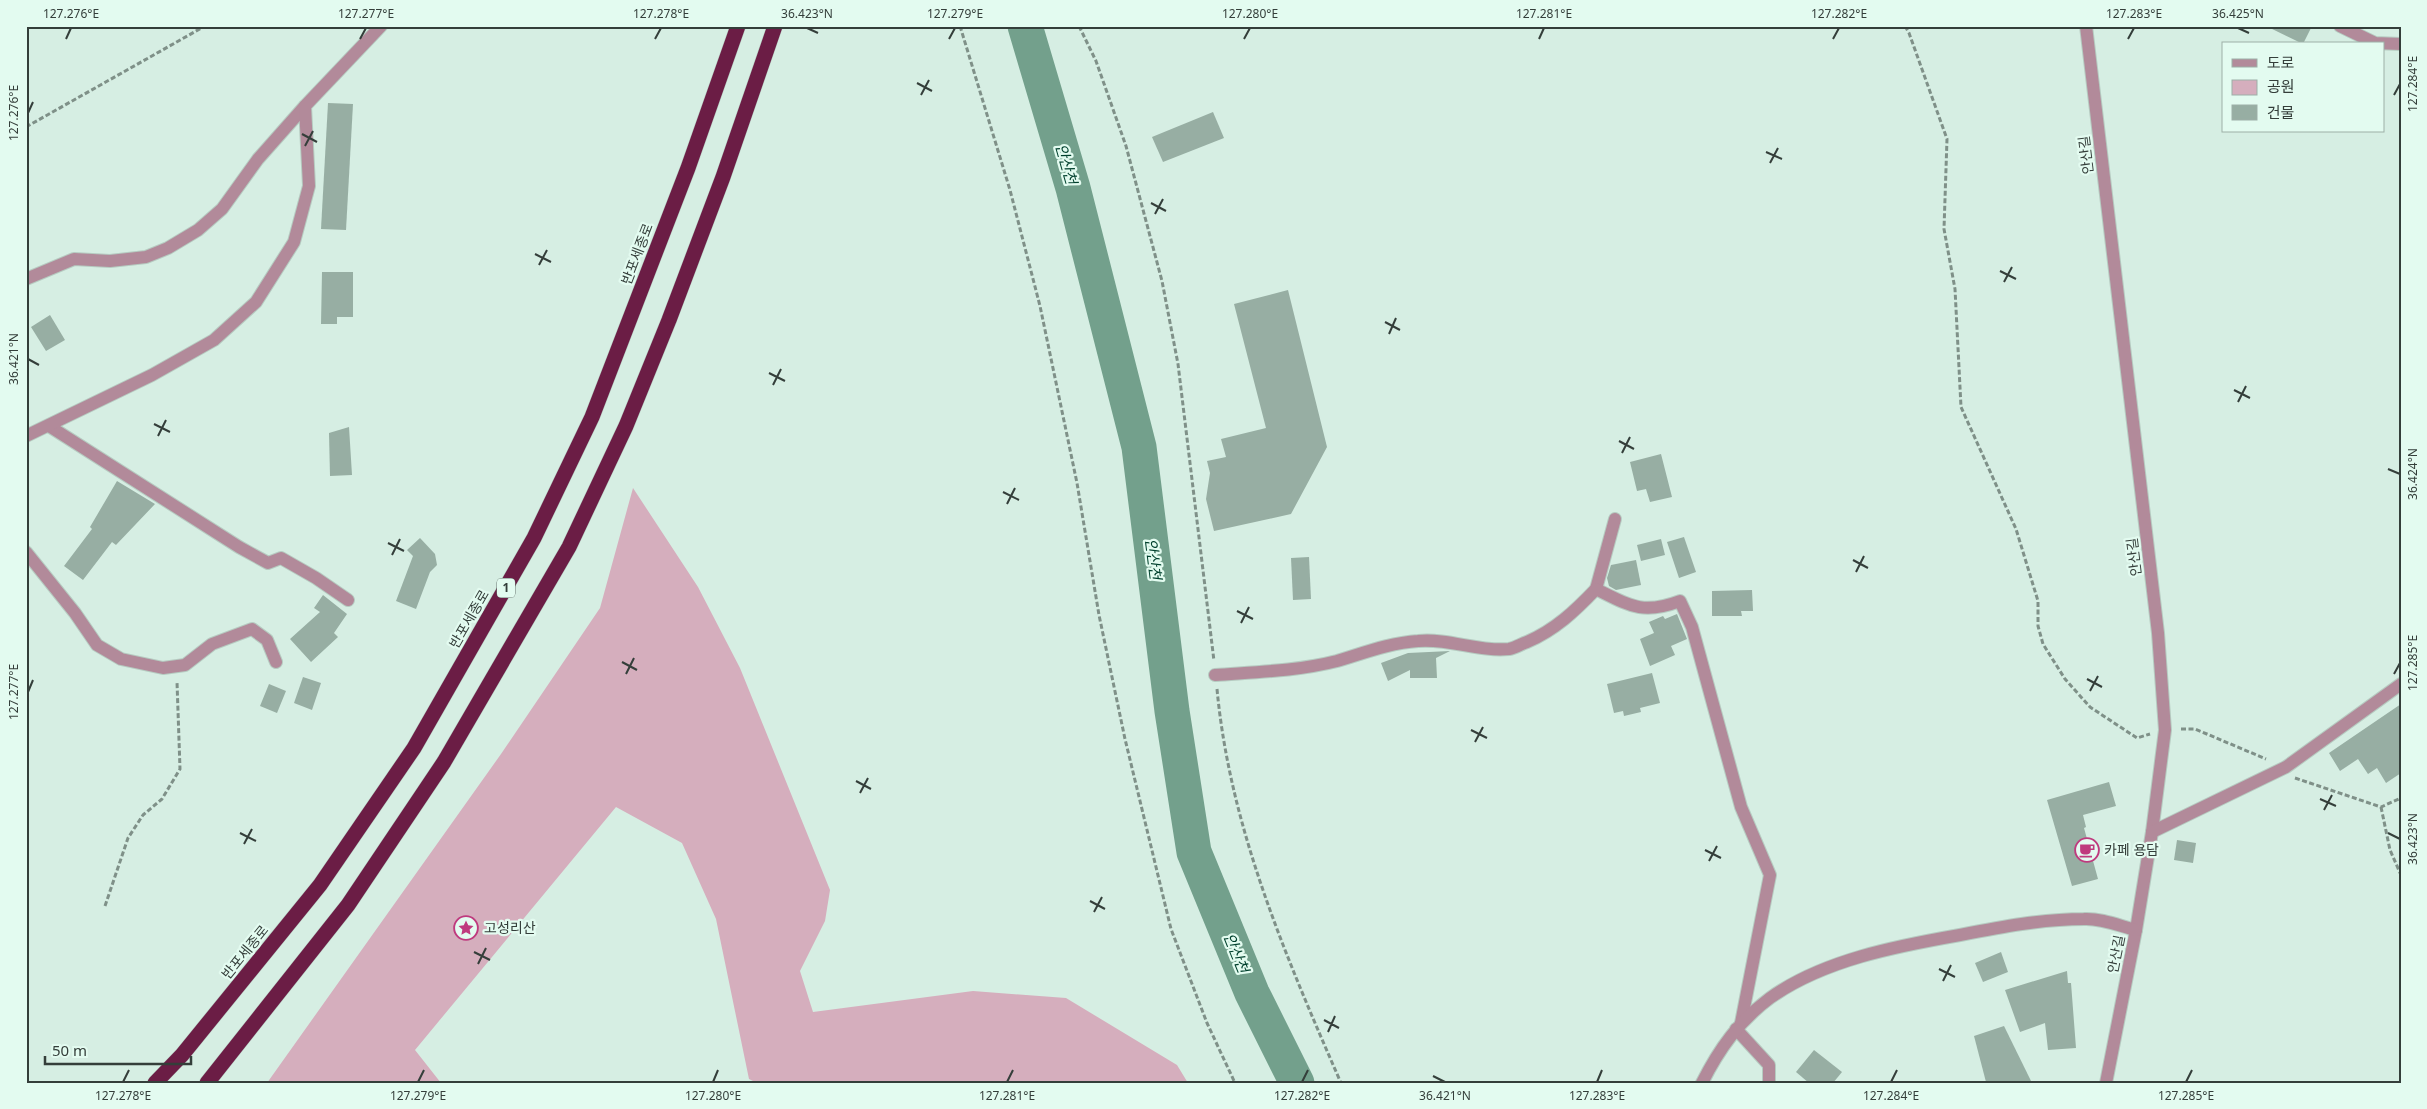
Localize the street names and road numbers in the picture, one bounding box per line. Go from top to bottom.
street label: 안산길 [2074,135,2097,175]
street label: 반포세종로 [616,220,657,287]
street label: 안산길 [2122,537,2145,577]
road number: 1 [497,578,515,598]
street label: 반포세종로 [444,586,493,651]
street label: 반포세종로 [217,921,272,983]
street label: 안산길 [2102,933,2129,975]

